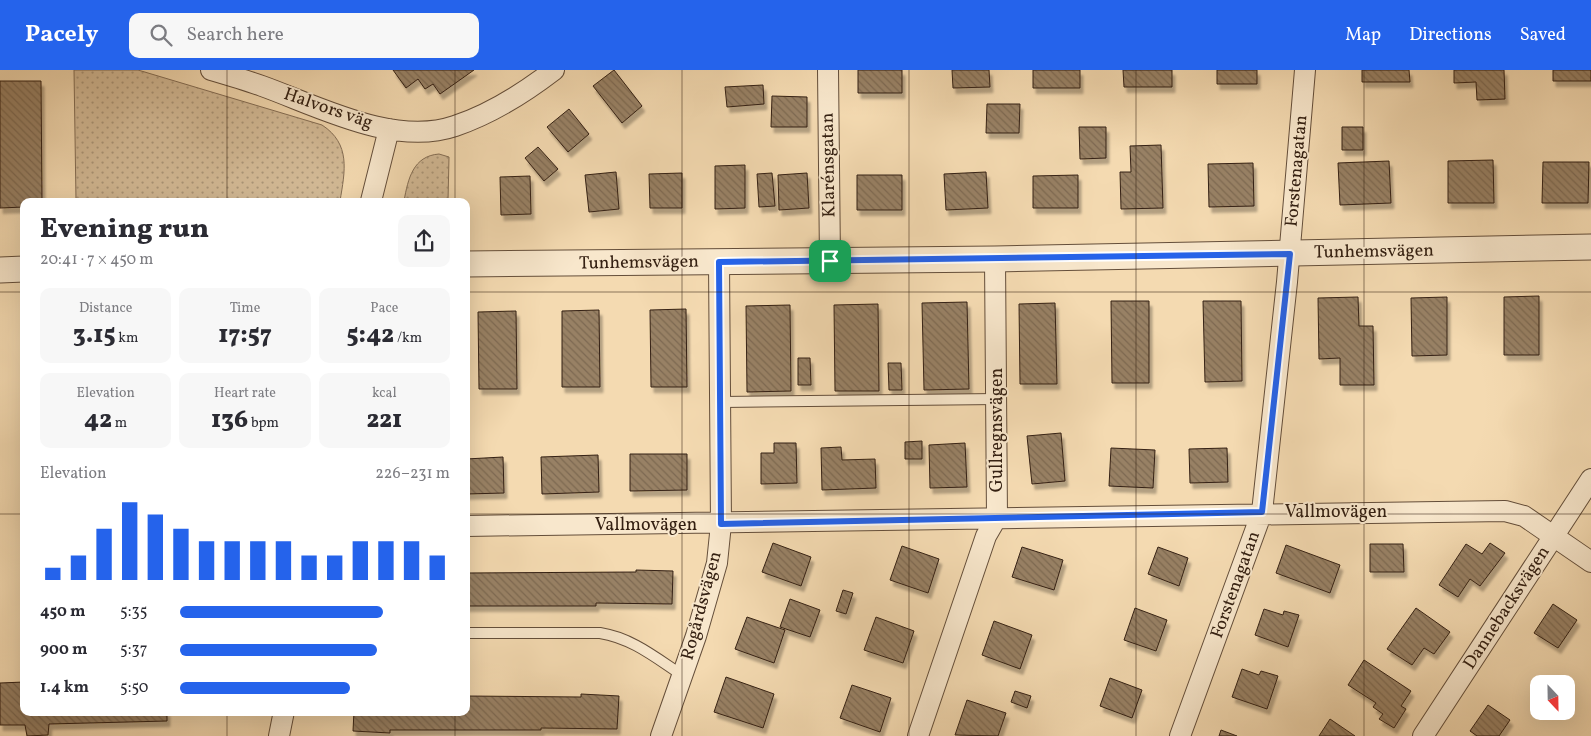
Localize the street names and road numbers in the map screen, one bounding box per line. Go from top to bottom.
street label: Halvors väg [280,82,376,136]
street label: Klarénsgatan [816,112,842,218]
street label: Forstenagatan [1280,114,1314,228]
street label: Tunhemsvägen [1314,238,1434,266]
street label: Tunhemsvägen [579,249,699,277]
street label: Gullregnsvägen [985,368,1010,492]
street label: Vallmovägen [1285,500,1388,525]
street label: Vallmovägen [595,513,698,538]
street label: Forstenagatan [1205,528,1267,642]
street label: Dannebacksvägen [1458,541,1556,675]
street label: Rogårdsvägen [675,549,729,663]

